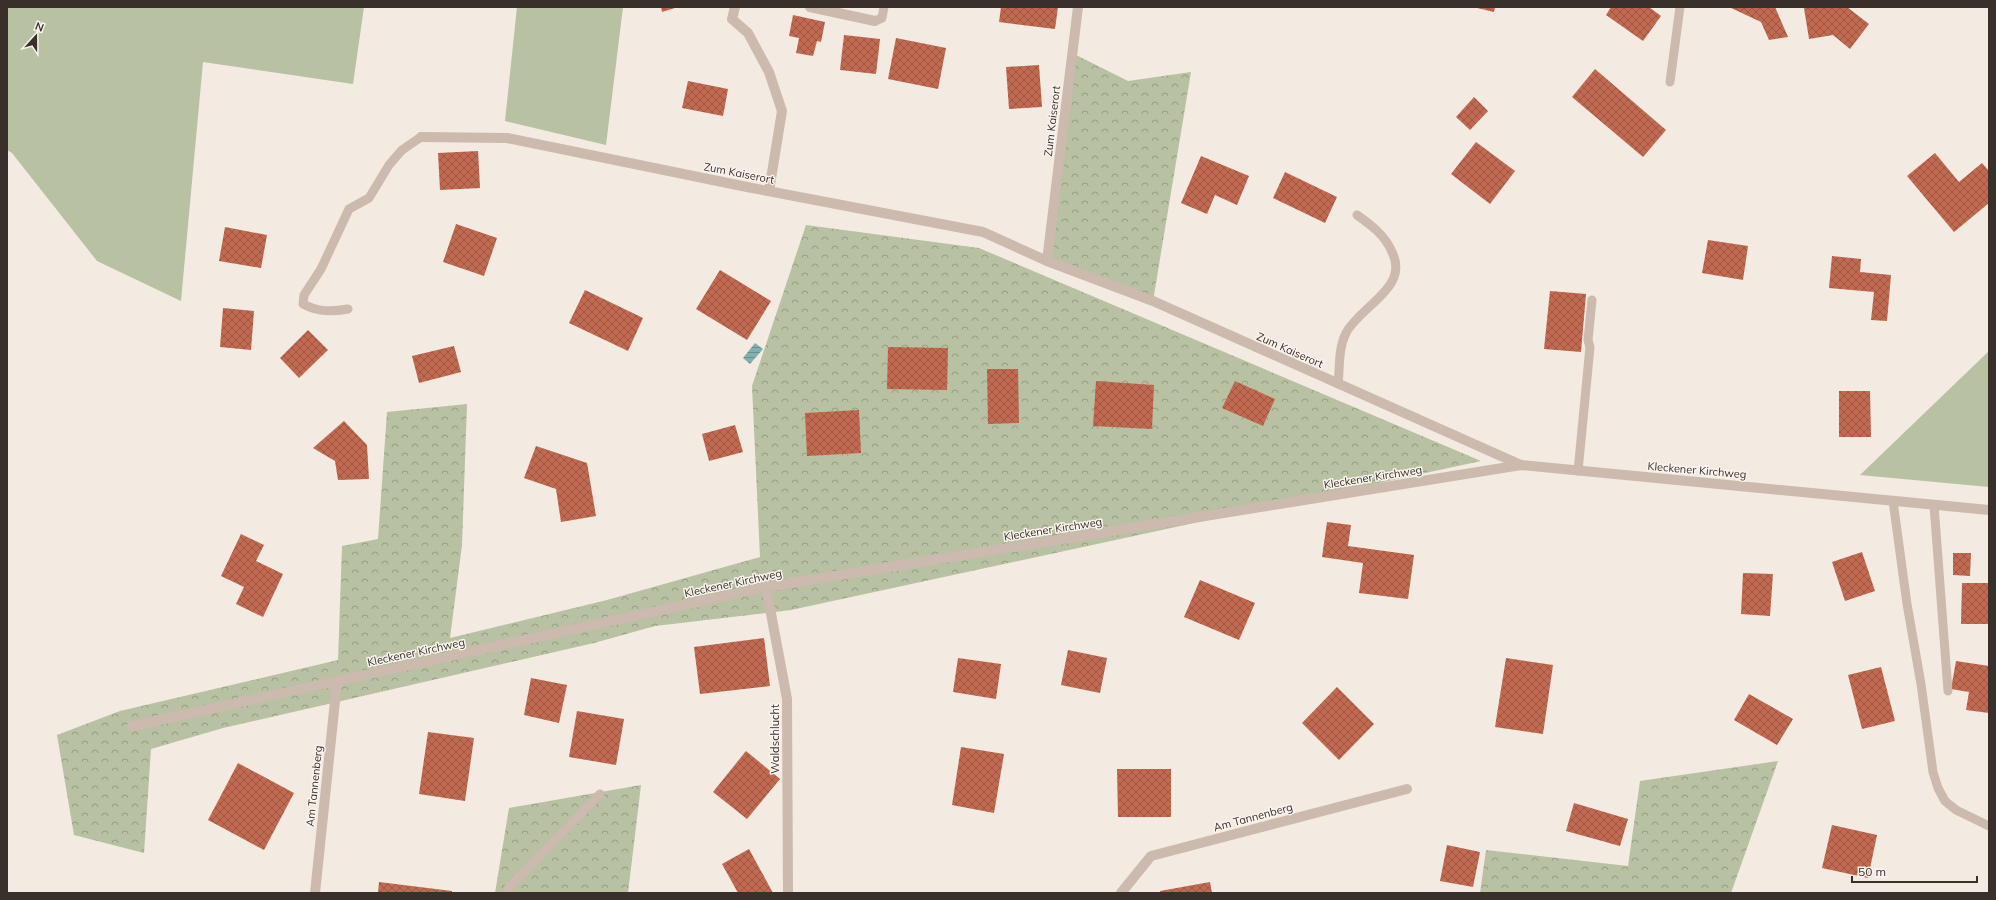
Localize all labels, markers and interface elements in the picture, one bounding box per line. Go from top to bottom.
north arrow [16,16,56,56]
text: N [33,19,46,35]
street label: Zum Kaiserort [1041,85,1063,157]
street label: Zum Kaiserort [703,159,775,187]
street label: Zum Kaiserort [1255,329,1326,371]
street label: Kleckener Kirchweg [1647,459,1747,481]
street label: Kleckener Kirchweg [1323,462,1423,492]
street label: Kleckener Kirchweg [1003,514,1103,544]
street label: Kleckener Kirchweg [683,566,783,600]
street label: Kleckener Kirchweg [366,635,466,669]
street label: Waldschlucht [768,704,782,774]
street label: Am Tannenberg [303,745,325,827]
street label: Am Tannenberg [1212,800,1294,834]
scale bar [1852,858,1977,884]
text: 50 m [1858,864,1886,879]

